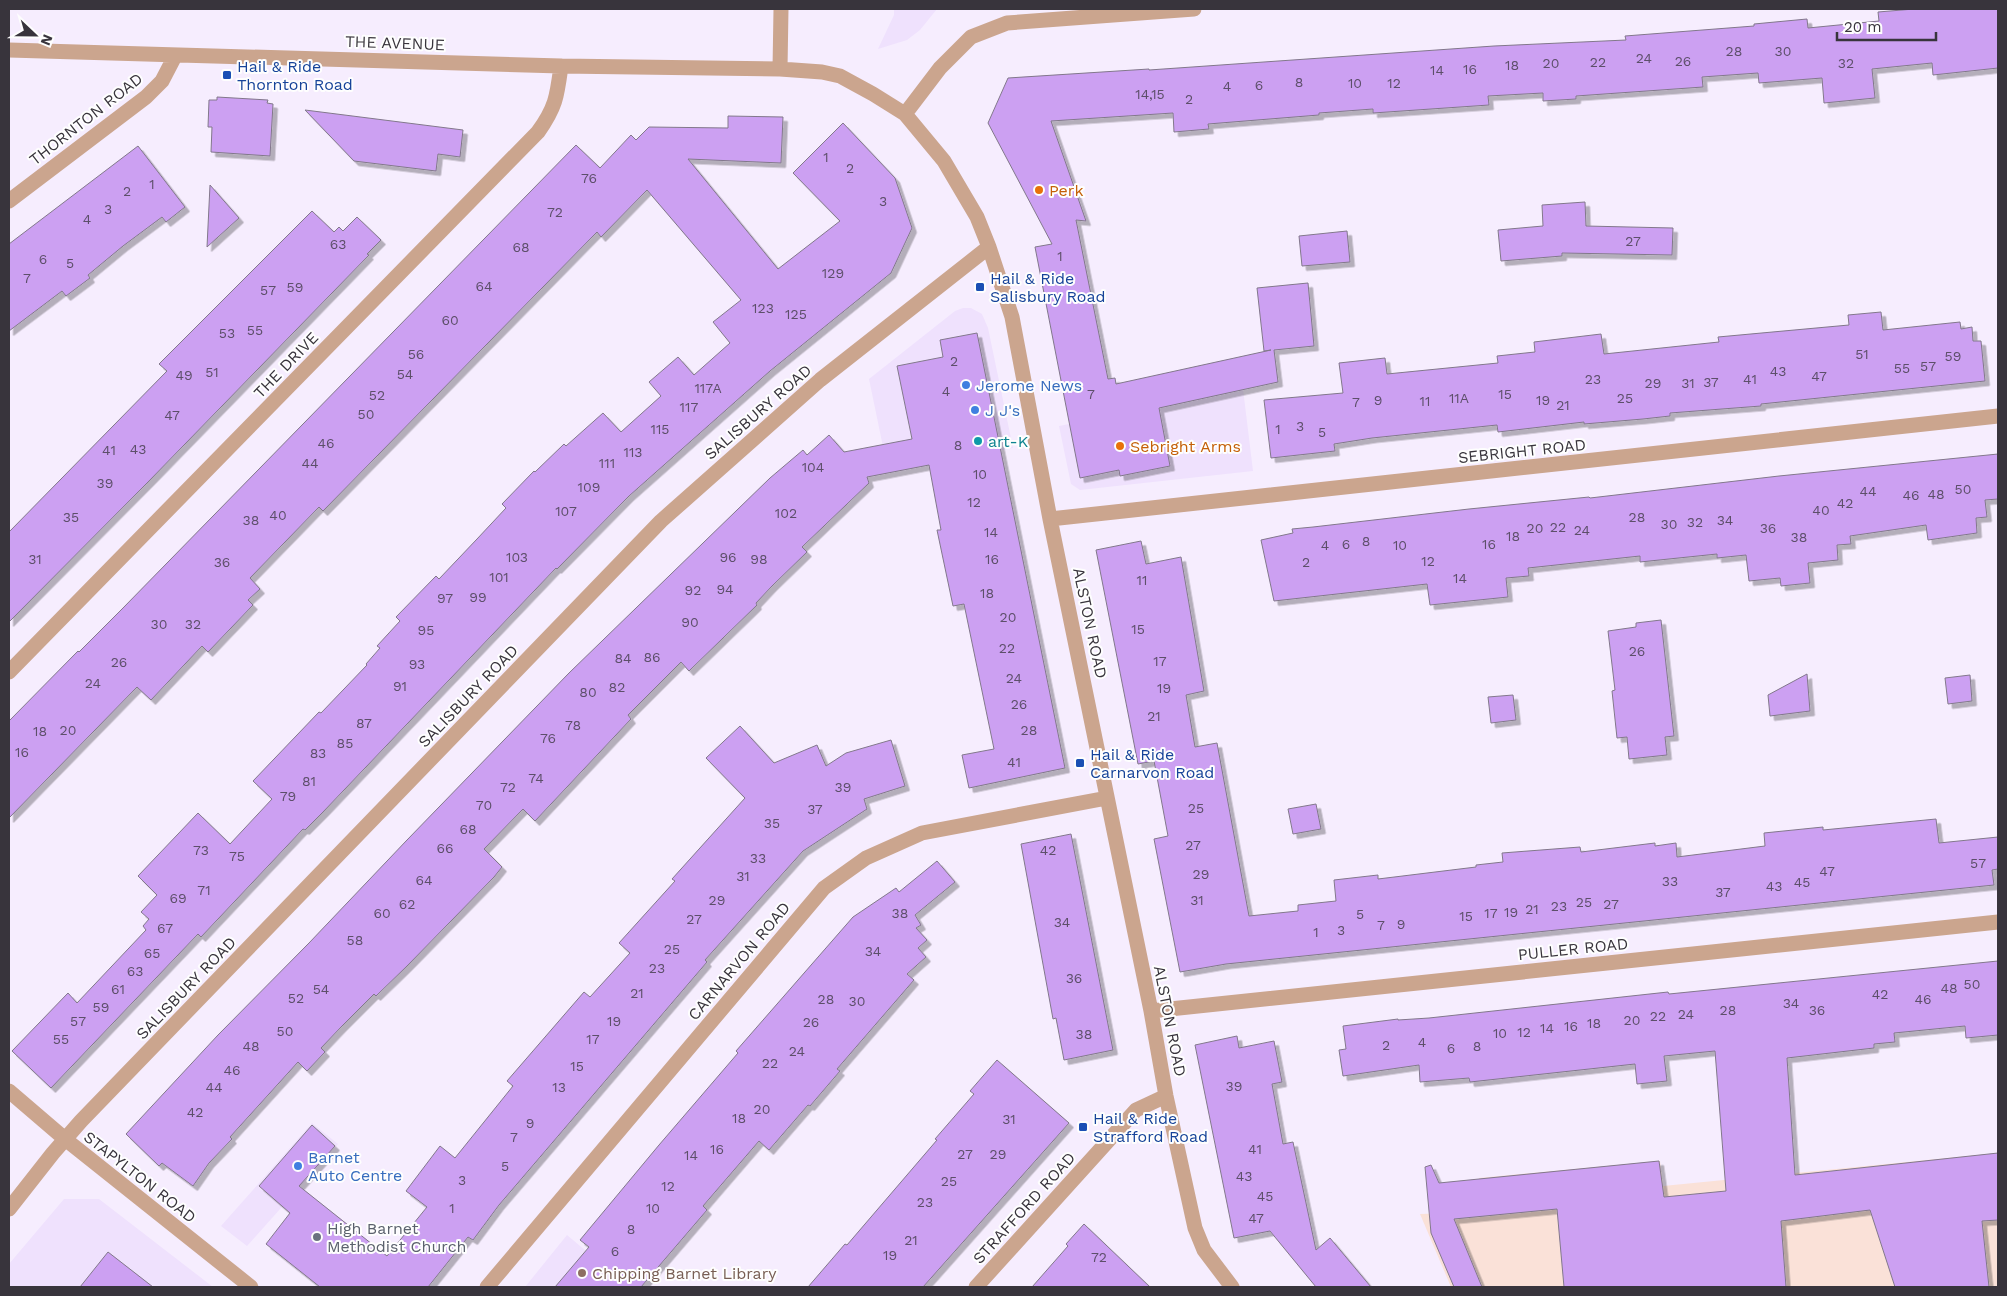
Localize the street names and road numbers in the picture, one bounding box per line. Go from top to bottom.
street label: THE AVENUE [345,32,445,54]
street label: THORNTON ROAD [26,69,146,169]
street label: THE DRIVE [250,328,322,402]
street label: SALISBURY ROAD [701,360,815,464]
street label: SEBRIGHT ROAD [1457,435,1587,467]
street label: ALSTON ROAD [1069,566,1111,680]
street label: SALISBURY ROAD [414,641,522,751]
street label: CARNARVON ROAD [684,898,794,1024]
street label: SALISBURY ROAD [132,933,240,1043]
street label: PULLER ROAD [1517,934,1629,964]
street label: ALSTON ROAD [1150,964,1190,1078]
street label: STAPYLTON ROAD [80,1127,200,1227]
street label: STRAFFORD ROAD [969,1148,1079,1268]

